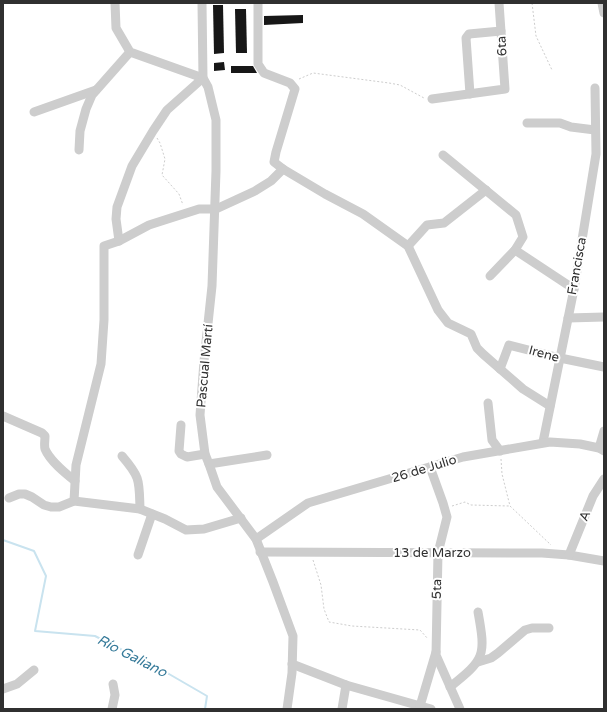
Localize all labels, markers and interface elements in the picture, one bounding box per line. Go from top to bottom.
street label: 6ta [493,35,511,57]
street label: Francisca [564,236,590,296]
street label: Pascual Martí [193,324,217,408]
street label: Irene [527,342,561,366]
street label: 26 de Julio [390,452,458,486]
street label: A [576,508,594,524]
street label: 13 de Marzo [393,545,471,561]
street label: 5ta [429,579,445,599]
water label: Río Galiano [94,631,171,681]

